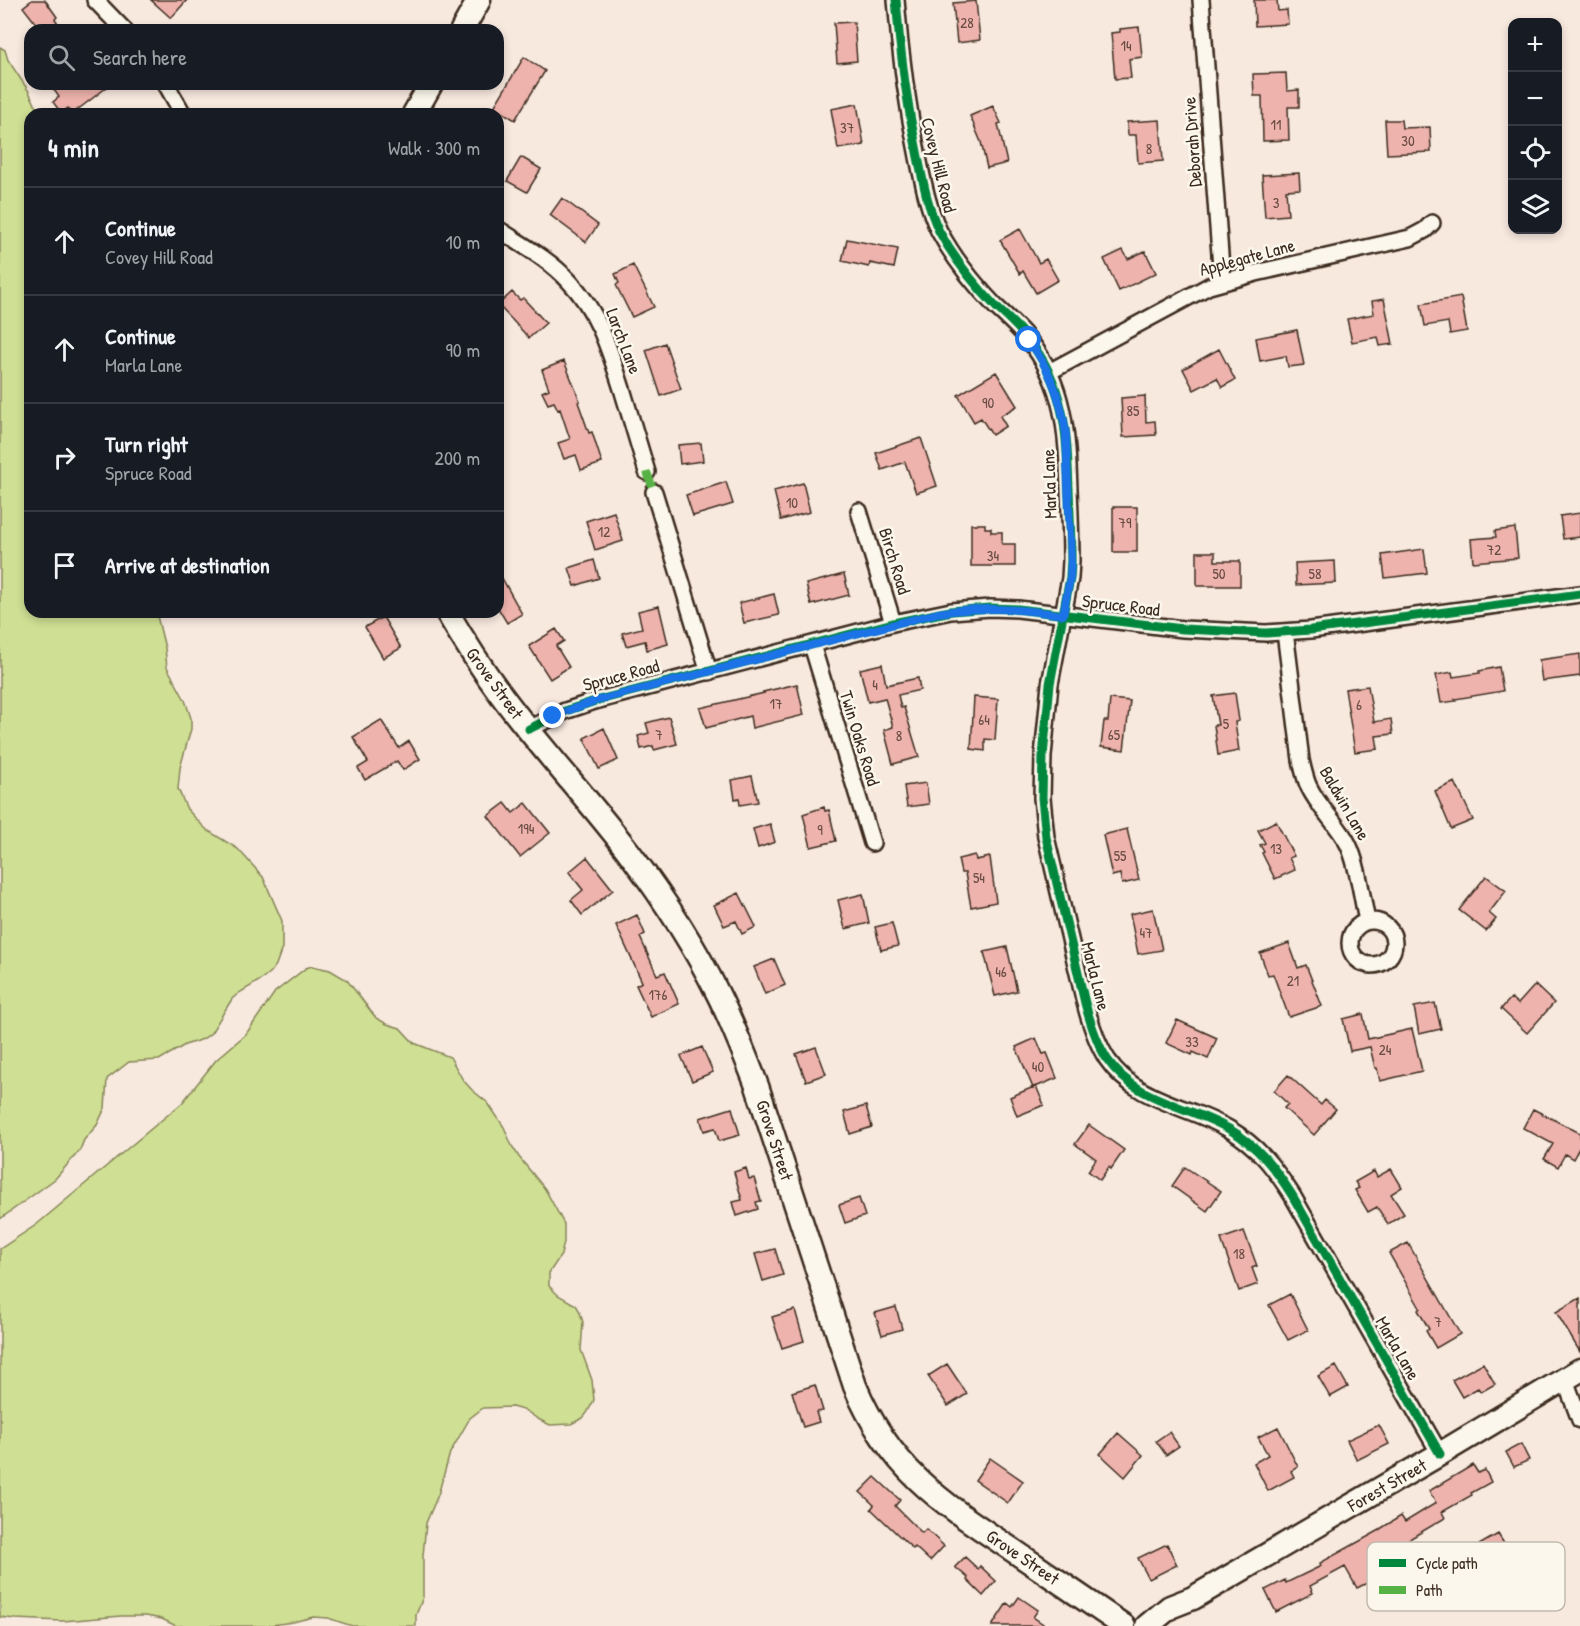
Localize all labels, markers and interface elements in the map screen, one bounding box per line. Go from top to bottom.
house number: 28 [960,12,974,33]
map controls [1508,18,1562,234]
button: + [1508,18,1562,72]
search box [24,24,504,90]
house number: 14 [1120,35,1132,56]
icon: search [45,41,78,74]
text: Search here [93,42,187,72]
button: − [1508,72,1562,126]
street label: Deborah Drive [1176,96,1208,188]
house number: 11 [1271,114,1281,135]
street label: Covey Hill Road [915,115,963,215]
house number: 37 [840,117,854,138]
button: locate [1508,126,1562,180]
text: 4 min [48,130,99,165]
house number: 30 [1401,130,1415,151]
text: Walk · 300 m [388,134,480,161]
house number: 8 [1146,138,1152,159]
button: layers [1508,180,1562,234]
house number: 3 [1273,192,1280,213]
text: Continue [105,213,176,243]
icon: ahead [48,225,81,258]
text: 10 m [446,228,480,255]
street label: Applegate Lane [1197,232,1297,282]
text: Covey Hill Road [105,243,213,270]
street label: Larch Lane [600,305,648,377]
text: Continue [105,321,176,351]
route start [1015,326,1041,352]
icon: ahead [48,333,81,366]
text: 90 m [446,336,480,363]
text: Marla Lane [105,351,182,378]
house number: 90 [982,392,994,413]
house number: 85 [1127,400,1140,421]
text: Turn right [105,429,188,459]
icon: right [48,441,81,474]
text: 200 m [435,444,480,471]
street label: Marla Lane [1035,449,1063,519]
text: Spruce Road [105,459,192,486]
house number: 10 [786,492,798,513]
house number: 79 [1119,512,1132,533]
house number: 12 [598,521,610,542]
street label: Birch Road [873,525,917,597]
house number: 72 [1487,539,1501,560]
house number: 34 [987,545,1000,566]
icon: arrive [48,549,81,582]
text: Arrive at destination [105,550,270,580]
house number: 50 [1212,563,1226,584]
house number: 58 [1309,563,1321,584]
street label: Spruce Road [1081,588,1161,622]
street label: Grove Street [460,642,530,725]
street label: Spruce Road [580,653,662,697]
house number: 4 [872,674,878,695]
street label: Twin Oaks Road [834,687,886,789]
house number: 17 [770,693,782,714]
house number: 6 [1356,694,1362,715]
route end [539,702,565,728]
house number: 64 [978,709,990,730]
house number: 5 [1223,713,1230,734]
house number: 7 [655,724,663,745]
house number: 65 [1108,724,1121,745]
house number: 8 [896,725,902,746]
street label: Baldwin Lane [1314,761,1376,845]
house number: 194 [518,818,535,839]
house number: 9 [817,819,823,840]
house number: 13 [1270,838,1282,859]
house number: 55 [1114,845,1127,866]
house number: 54 [973,867,985,888]
house number: 47 [1139,922,1153,943]
street label: Marla Lane [1075,939,1117,1013]
house number: 46 [995,961,1007,982]
house number: 21 [1287,970,1299,991]
house number: 176 [649,984,667,1005]
house number: 33 [1185,1031,1199,1052]
house number: 24 [1379,1039,1392,1060]
house number: 40 [1032,1056,1044,1077]
street label: Grove Street [750,1097,800,1184]
house number: 18 [1233,1243,1245,1264]
house number: 7 [1434,1311,1442,1332]
street label: Marla Lane [1370,1312,1426,1384]
street label: Forest Street [1342,1452,1432,1518]
street label: Grove Street [982,1523,1065,1591]
legend [1367,1542,1565,1611]
text: Cycle path [1416,1552,1478,1574]
text: Path [1416,1579,1442,1601]

